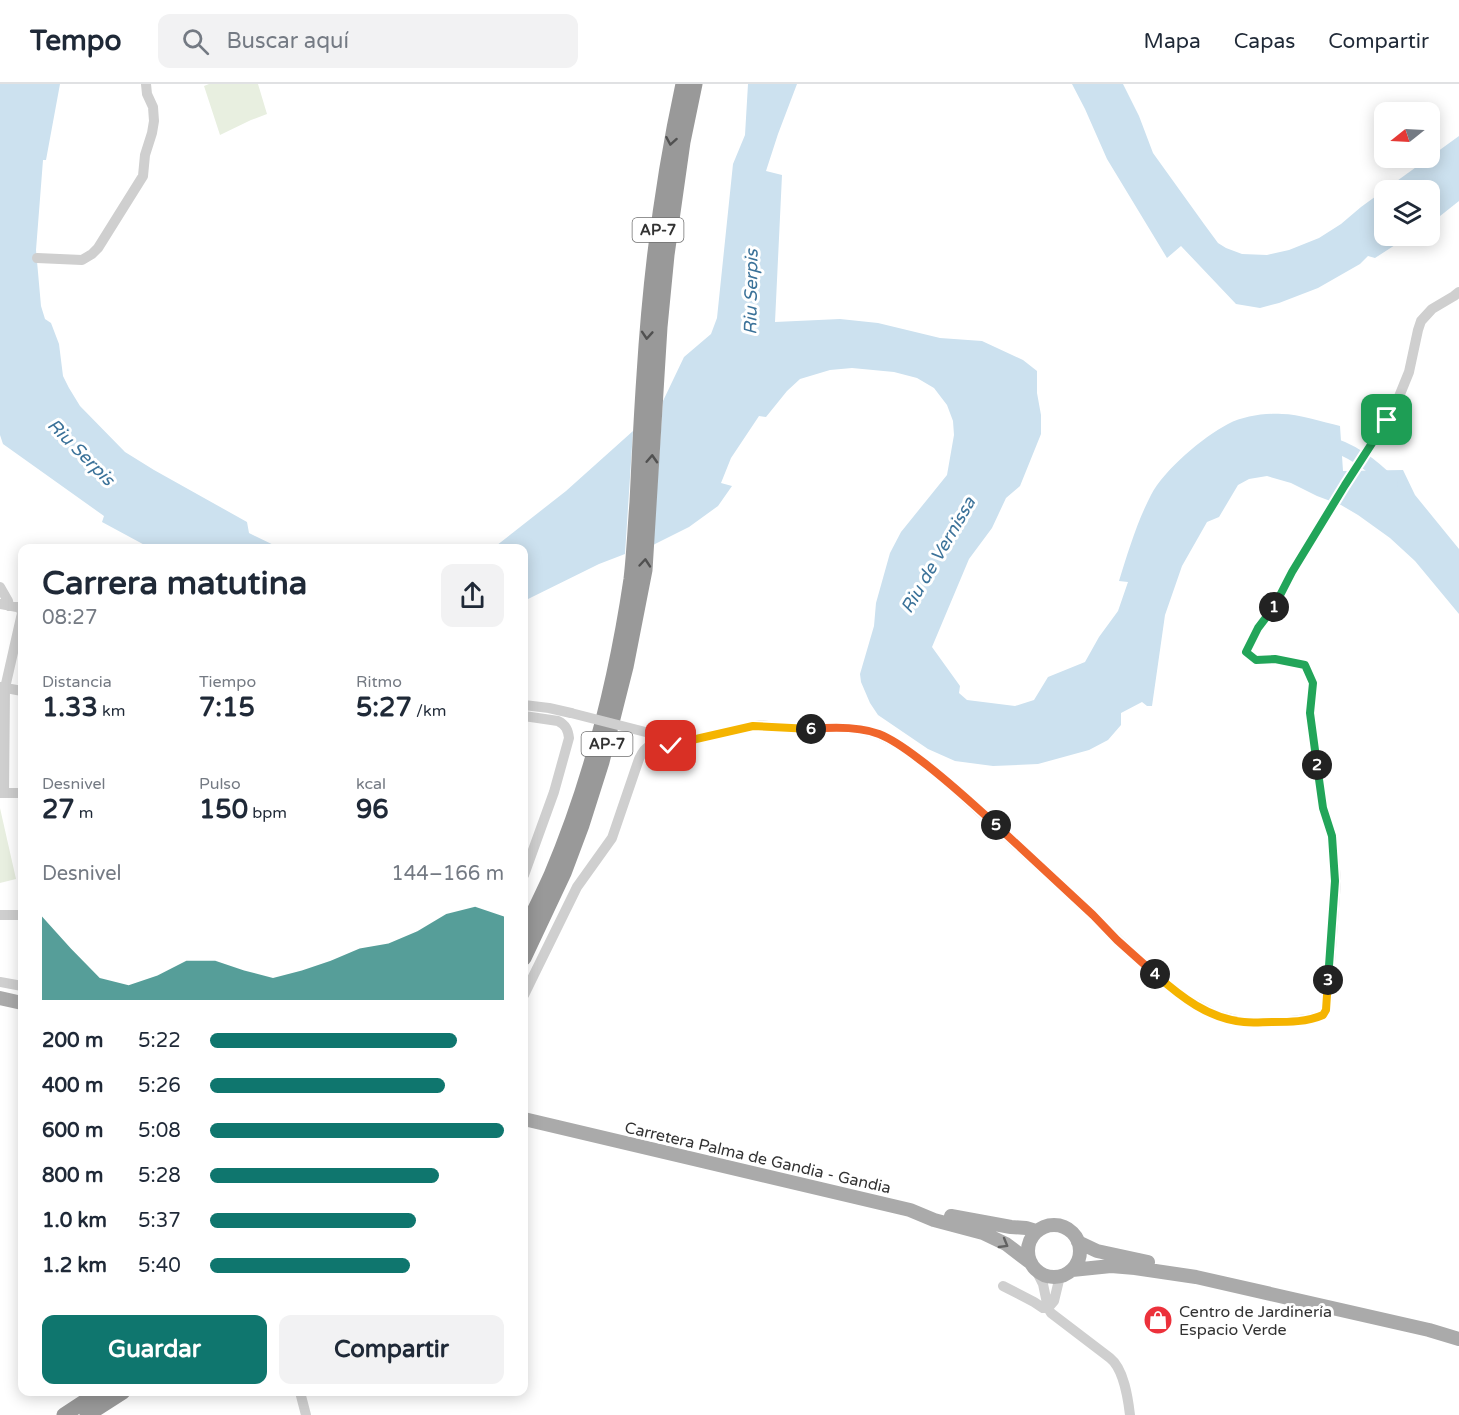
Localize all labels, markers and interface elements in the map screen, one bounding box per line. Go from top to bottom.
search box [158,14,578,68]
text: Tempo [30,24,122,58]
icon: search [179,25,212,58]
text: Buscar aquí [227,28,349,54]
text: Mapa [1144,29,1201,54]
text: Capas [1234,29,1295,54]
text: Compartir [1328,29,1429,54]
north arrow [1374,102,1440,168]
map controls [1374,102,1440,246]
one-way arrow [665,136,678,146]
button: layers [1374,180,1440,246]
road number: AP-7 [632,218,684,242]
water label: Riu Serpis [739,248,763,335]
one-way arrow [641,330,654,339]
pin [1361,394,1412,445]
icon: arrive [1370,403,1403,436]
water label: Riu Serpis [43,414,120,491]
one-way arrow [645,454,658,463]
water label: Riu de Vernissa [896,492,981,617]
one-way arrow [638,558,651,567]
text: Carrera matutina [42,564,307,603]
button: share [441,564,504,627]
pin: 1 [1259,592,1289,622]
text: 1 [1269,597,1279,617]
text: 08:27 [42,606,97,630]
text: Distancia [42,672,112,692]
text: Tiempo [199,672,256,692]
text: Ritmo [356,672,402,692]
text: 1.33 [42,692,98,723]
text: 7:15 [199,692,255,723]
text: 5:27 [356,692,412,723]
text: km [98,701,125,721]
text: /km [412,701,446,721]
pin: 6 [796,714,826,744]
text: 6 [806,719,816,739]
pin [645,720,696,771]
icon: check [654,729,687,762]
road number: AP-7 [582,732,632,756]
pin: 2 [1302,750,1332,780]
text: 2 [1312,755,1322,775]
text: Desnivel [42,774,106,794]
text: Pulso [199,774,241,794]
text: kcal [356,774,386,794]
text: 27 [42,794,75,825]
text: 150 [199,794,248,825]
text: 96 [356,794,389,825]
text: m [75,803,94,823]
text: bpm [248,803,287,823]
pin: 5 [981,810,1011,840]
text: 5 [991,815,1001,835]
text: Desnivel [42,862,121,886]
text: 144–166 m [391,862,504,886]
pin: 4 [1140,959,1170,989]
text: 4 [1150,964,1160,984]
pin: 3 [1313,965,1343,995]
text: 3 [1323,970,1333,990]
text: 200 m [42,1029,103,1053]
text: 5:22 [138,1029,181,1053]
text: 400 m [42,1074,103,1098]
text: 5:26 [138,1074,181,1098]
street label: Carretera Palma de Gandia - Gandia [623,1118,893,1198]
text: 600 m [42,1119,103,1143]
text: 5:08 [138,1119,181,1143]
text: 800 m [42,1164,103,1188]
text: 5:28 [138,1164,181,1188]
text: 1.0 km [42,1209,107,1233]
text: 5:37 [138,1209,181,1233]
one-way arrow [998,1237,1008,1248]
text: 1.2 km [42,1254,107,1278]
text: 5:40 [138,1254,181,1278]
place label: Centro de Jardinería Espacio Verde [1179,1302,1332,1340]
shop icon: Centro de Jardinería Espacio Verde [1142,1304,1174,1336]
button: Guardar [42,1315,267,1384]
button: Compartir [279,1315,504,1384]

